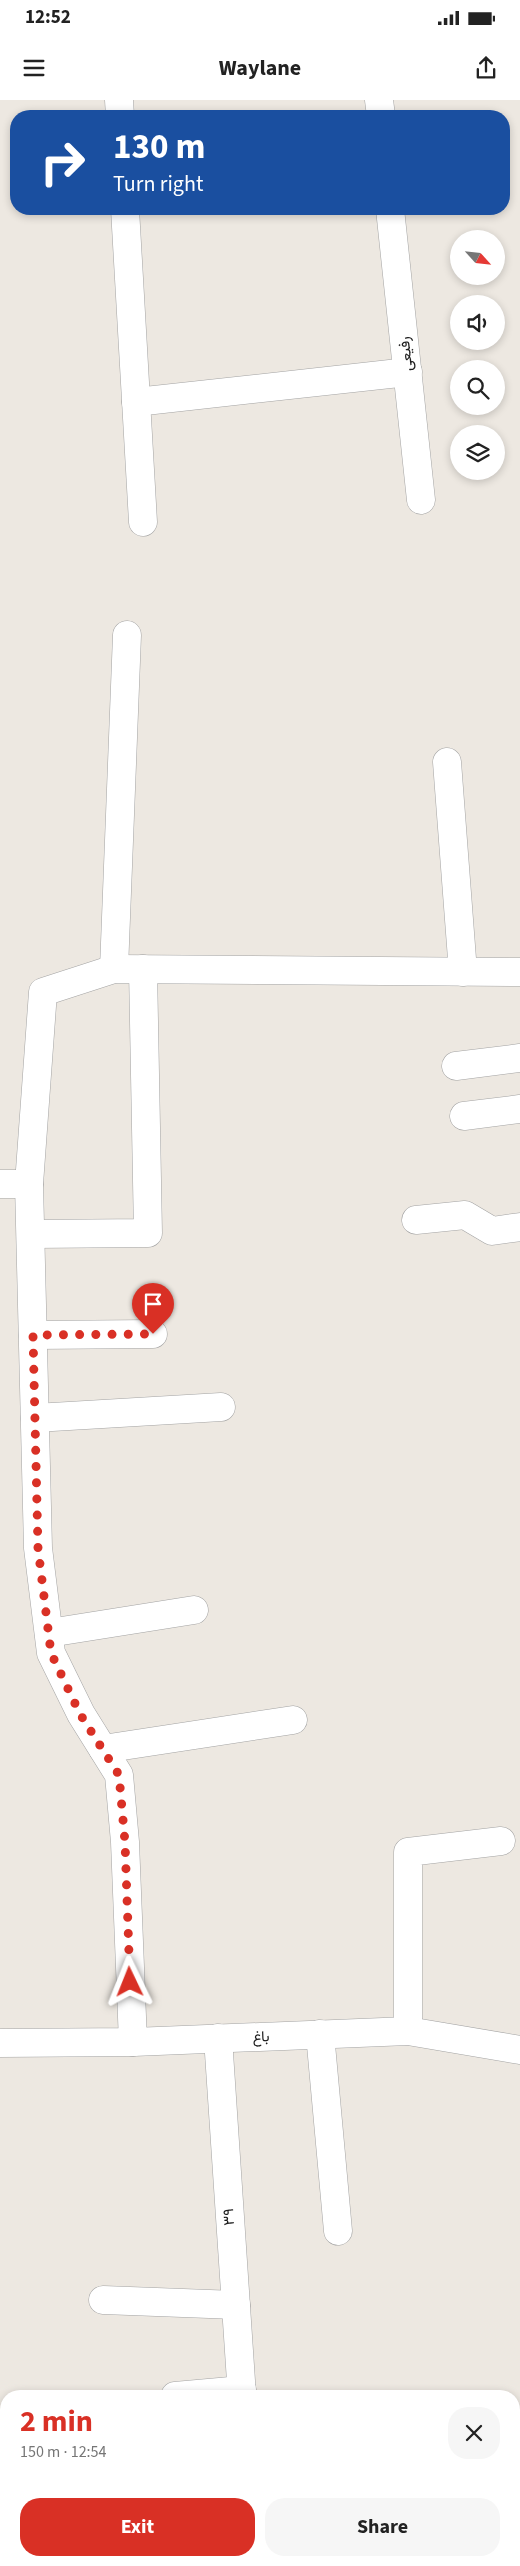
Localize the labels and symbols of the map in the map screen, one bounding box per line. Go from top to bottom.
north arrow [450,230,505,285]
street label: رفیعی [394,336,418,372]
pin [132,1283,174,1334]
position arrow [103,1955,155,2007]
street label: باغ [252,2026,270,2048]
street label: ۳۹ [218,2208,240,2226]

